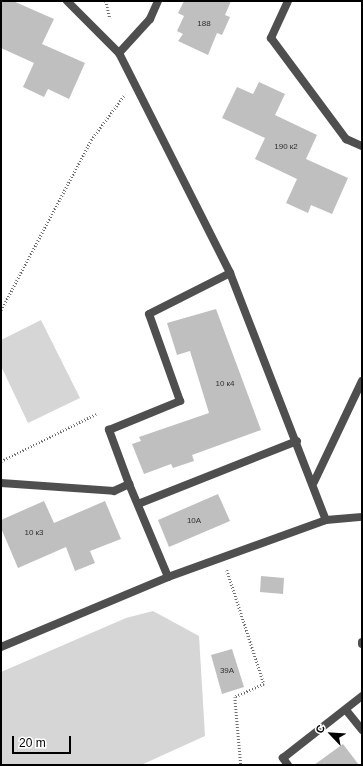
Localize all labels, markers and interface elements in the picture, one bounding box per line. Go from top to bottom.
house number: 188 [197,19,211,29]
house number: 190 к2 [274,142,298,152]
house number: 10 к4 [215,379,235,389]
house number: 10А [187,516,201,526]
house number: 10 к3 [24,528,44,538]
house number: 39А [220,666,234,676]
north arrow [311,714,351,754]
text: С [313,723,327,735]
scale bar [14,728,73,754]
text: 20 m [19,736,46,750]

